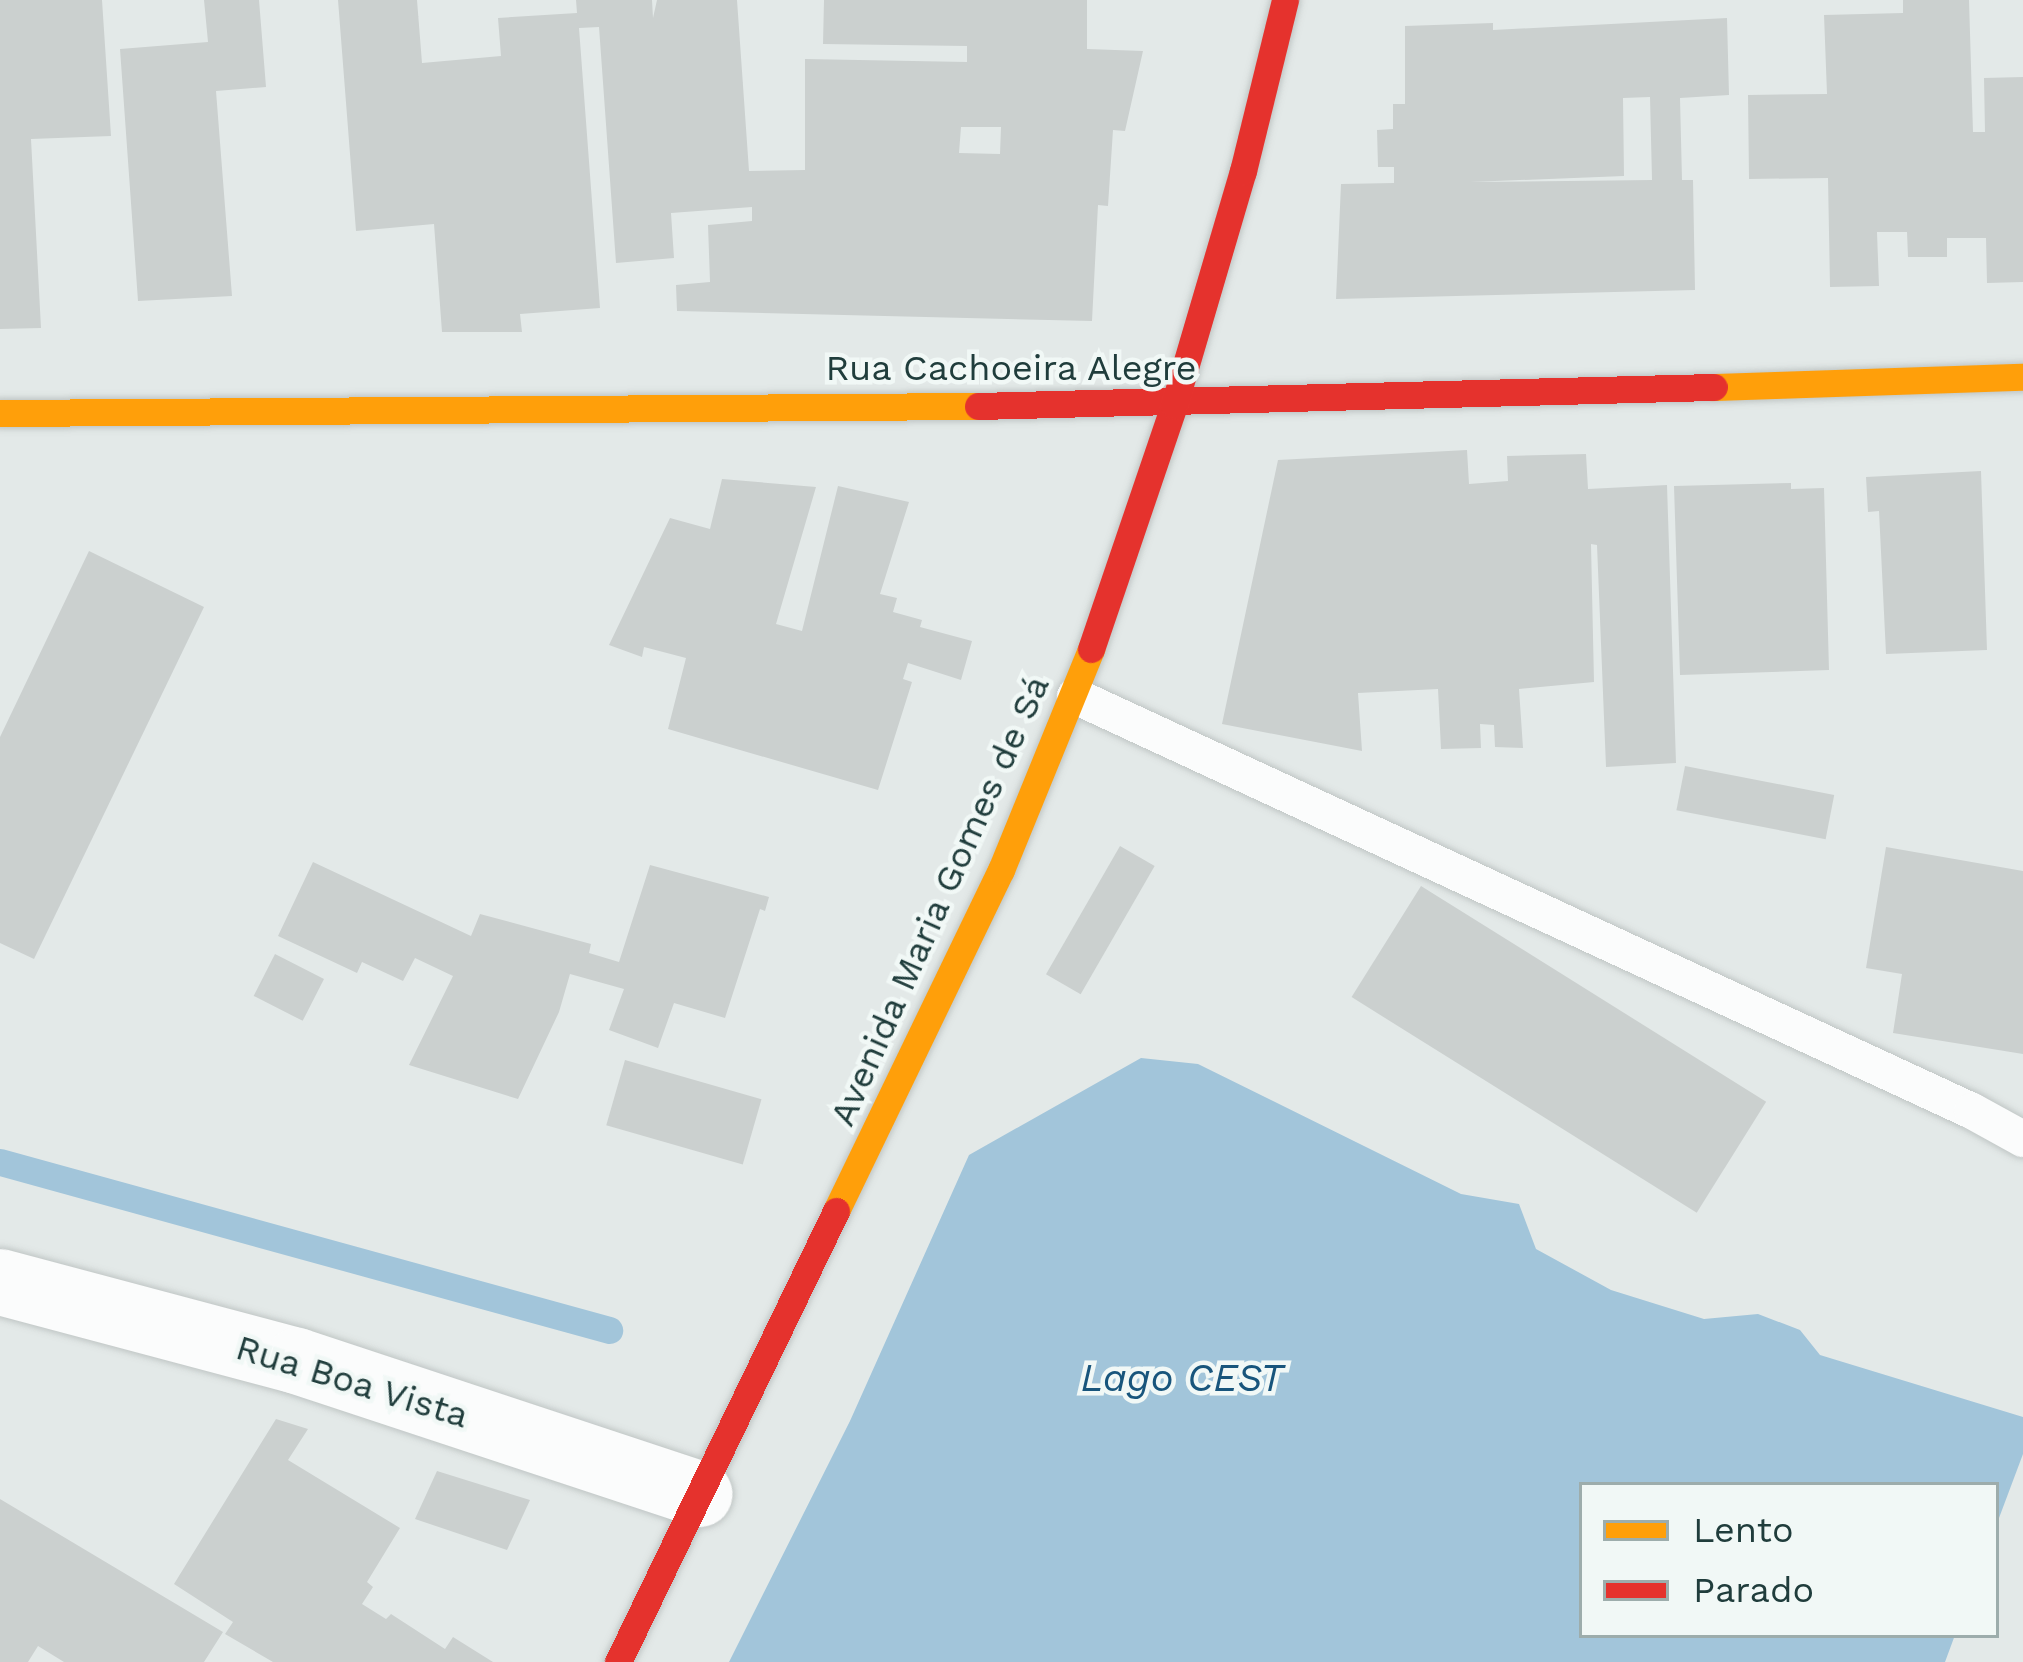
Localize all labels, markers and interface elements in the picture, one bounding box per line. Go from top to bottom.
street label: Rua Cachoeira Alegre [824,347,1198,391]
street label: Avenida Maria Gomes de Sá [821,669,1059,1133]
street label: Rua Boa Vista [229,1326,475,1438]
water label: Lago CEST [1081,1355,1283,1401]
legend [1579,1482,1999,1638]
text: Lento [1693,1509,1793,1551]
text: Parado [1693,1569,1814,1611]

